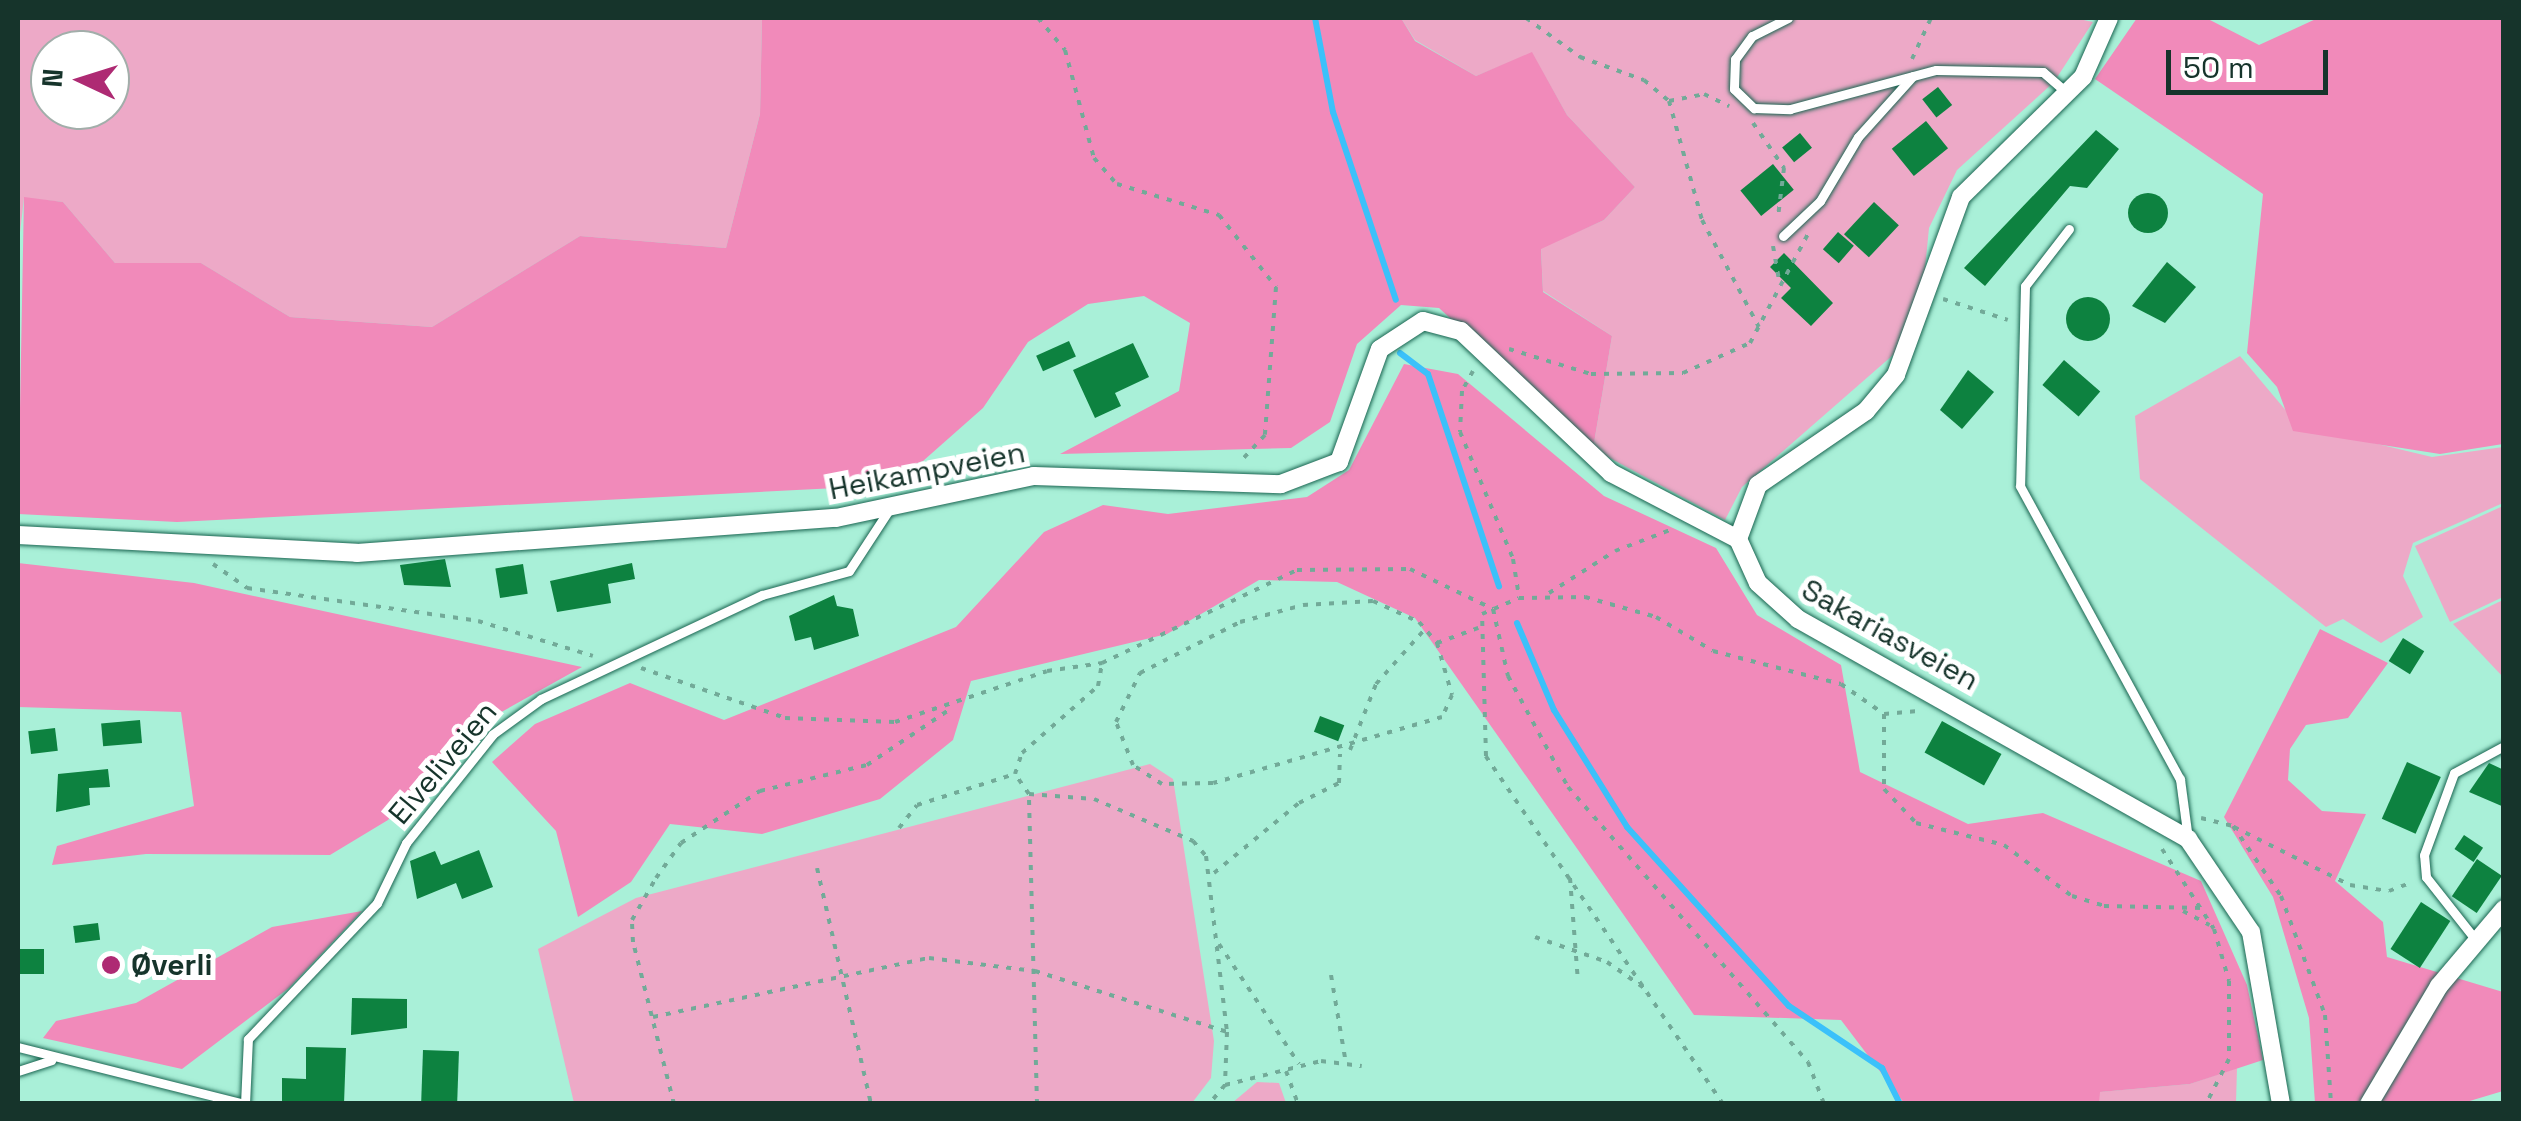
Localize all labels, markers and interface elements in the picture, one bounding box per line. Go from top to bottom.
north arrow [30,30,130,130]
scale bar [2171,30,2334,92]
text: 50 m [2183,48,2254,87]
text: N [33,67,71,89]
street label: Heikampveien [826,434,1028,508]
street label: Sakariasveien [1795,572,1985,698]
street label: Elveliveien [381,694,505,832]
place label: Øverli [131,947,212,983]
marker: Øverli [100,954,122,976]

